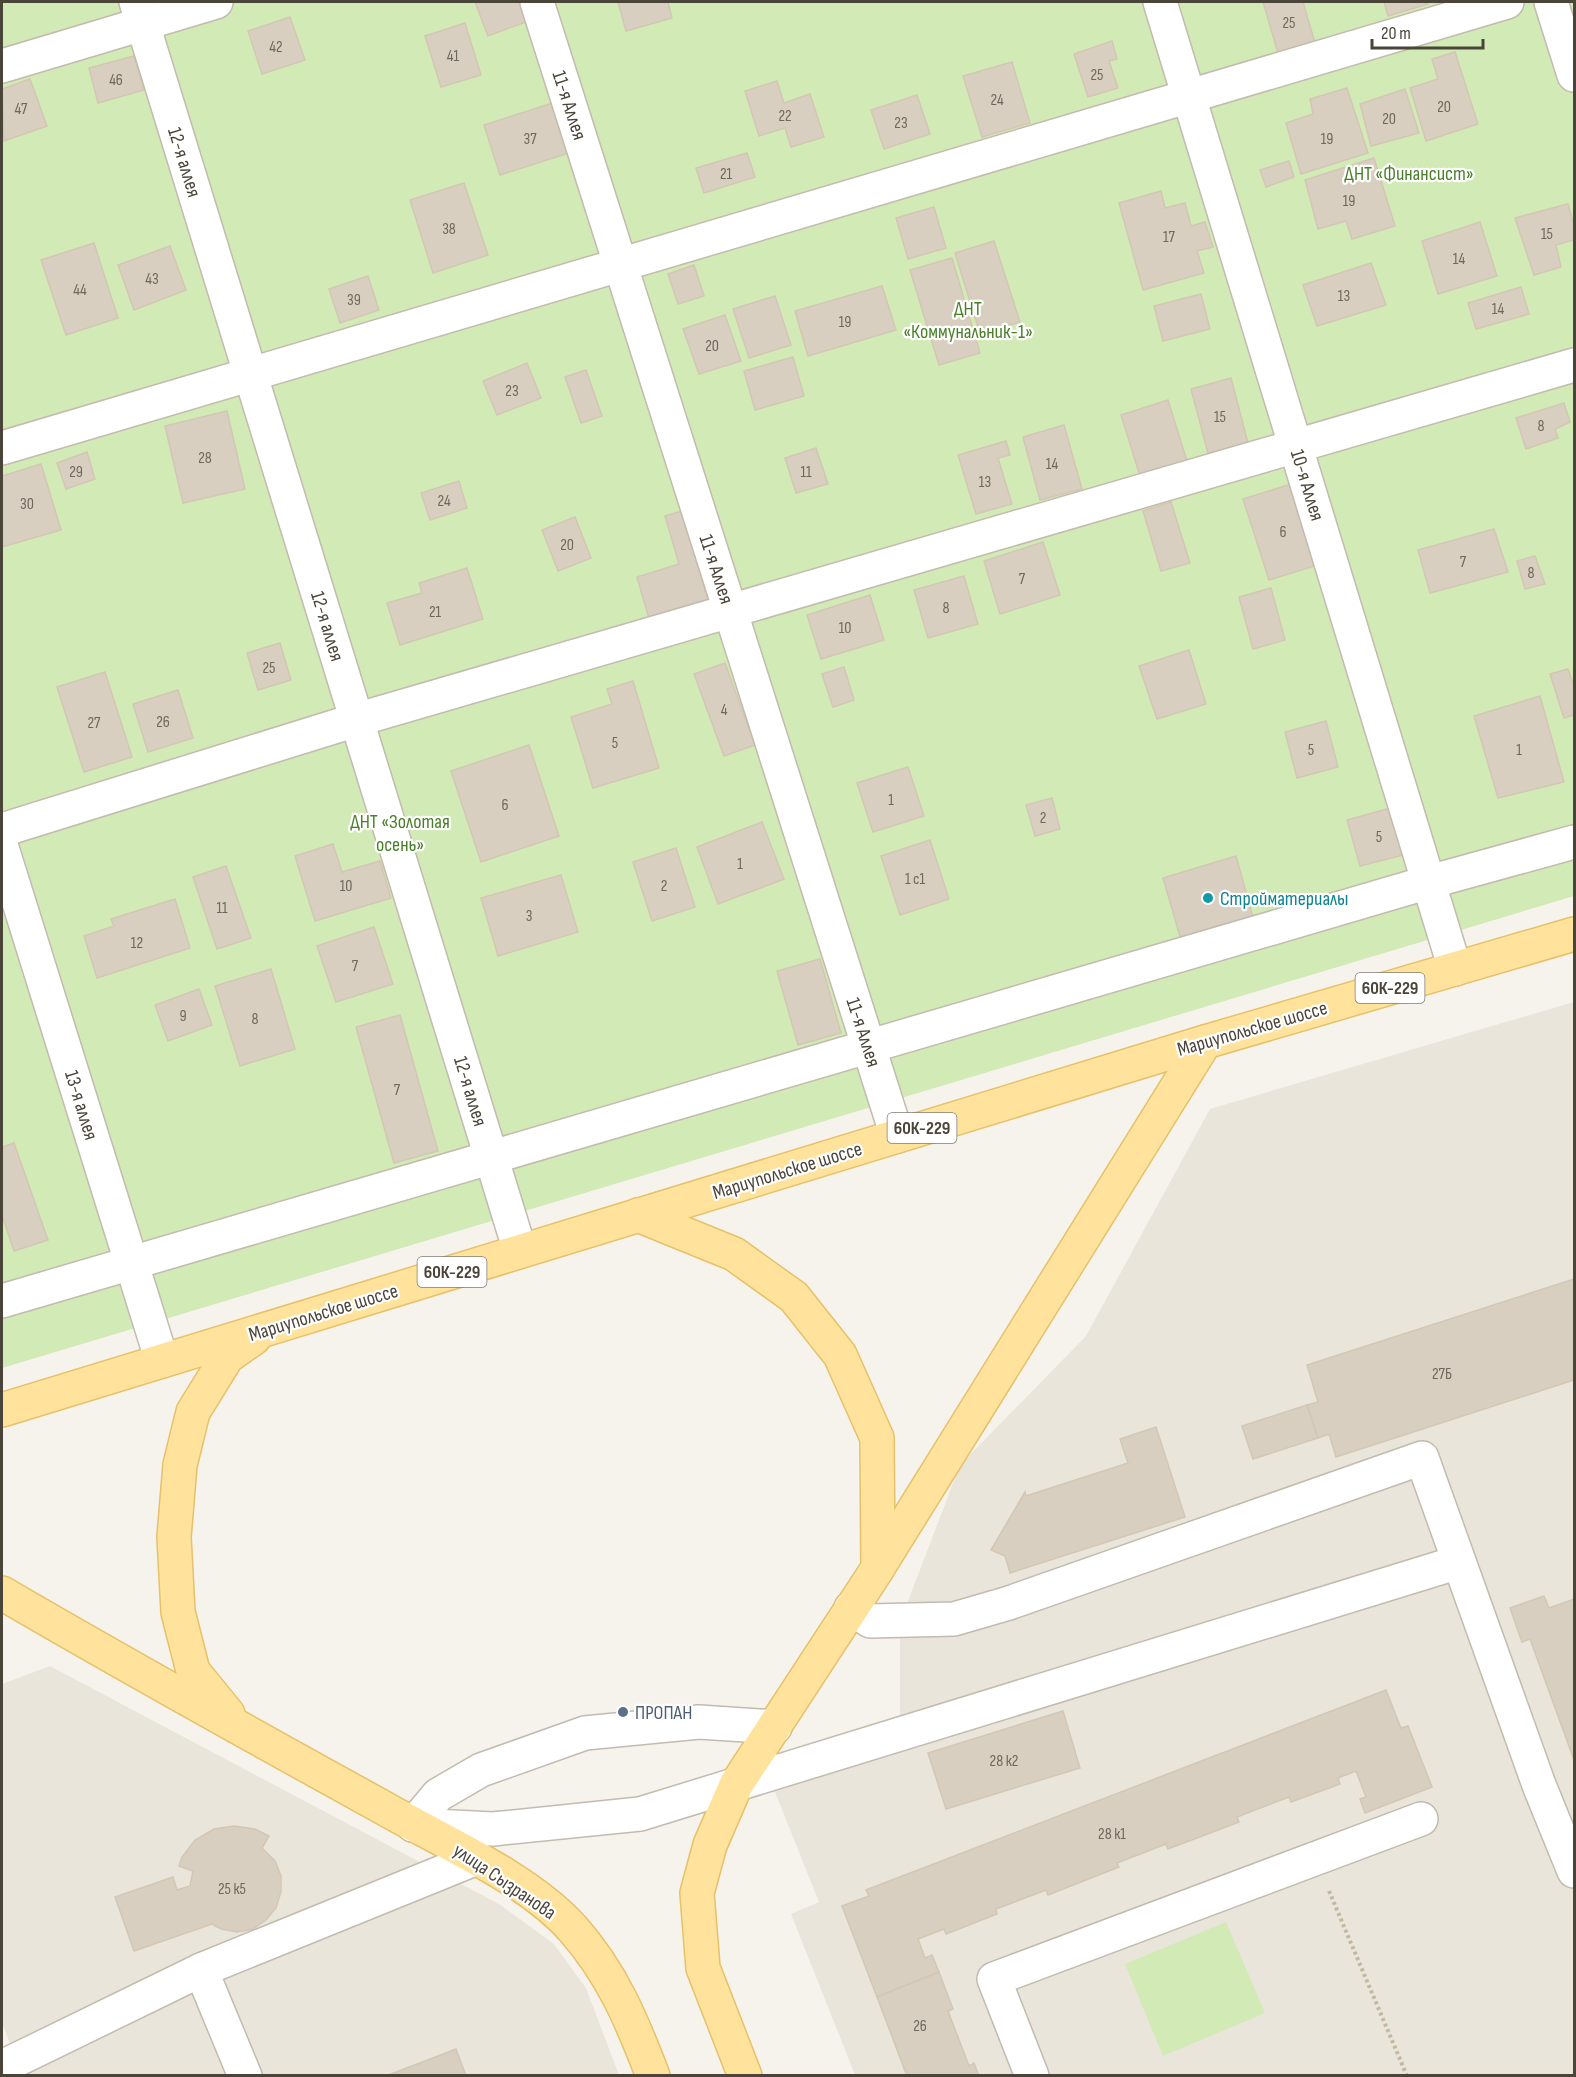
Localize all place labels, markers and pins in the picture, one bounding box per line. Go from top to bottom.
place label: Стройматериалы [1220,887,1348,911]
marker: Стройматериалы [1201,891,1215,905]
place label: ПРОПАН [635,1701,692,1725]
marker: ПРОПАН [616,1705,630,1719]

